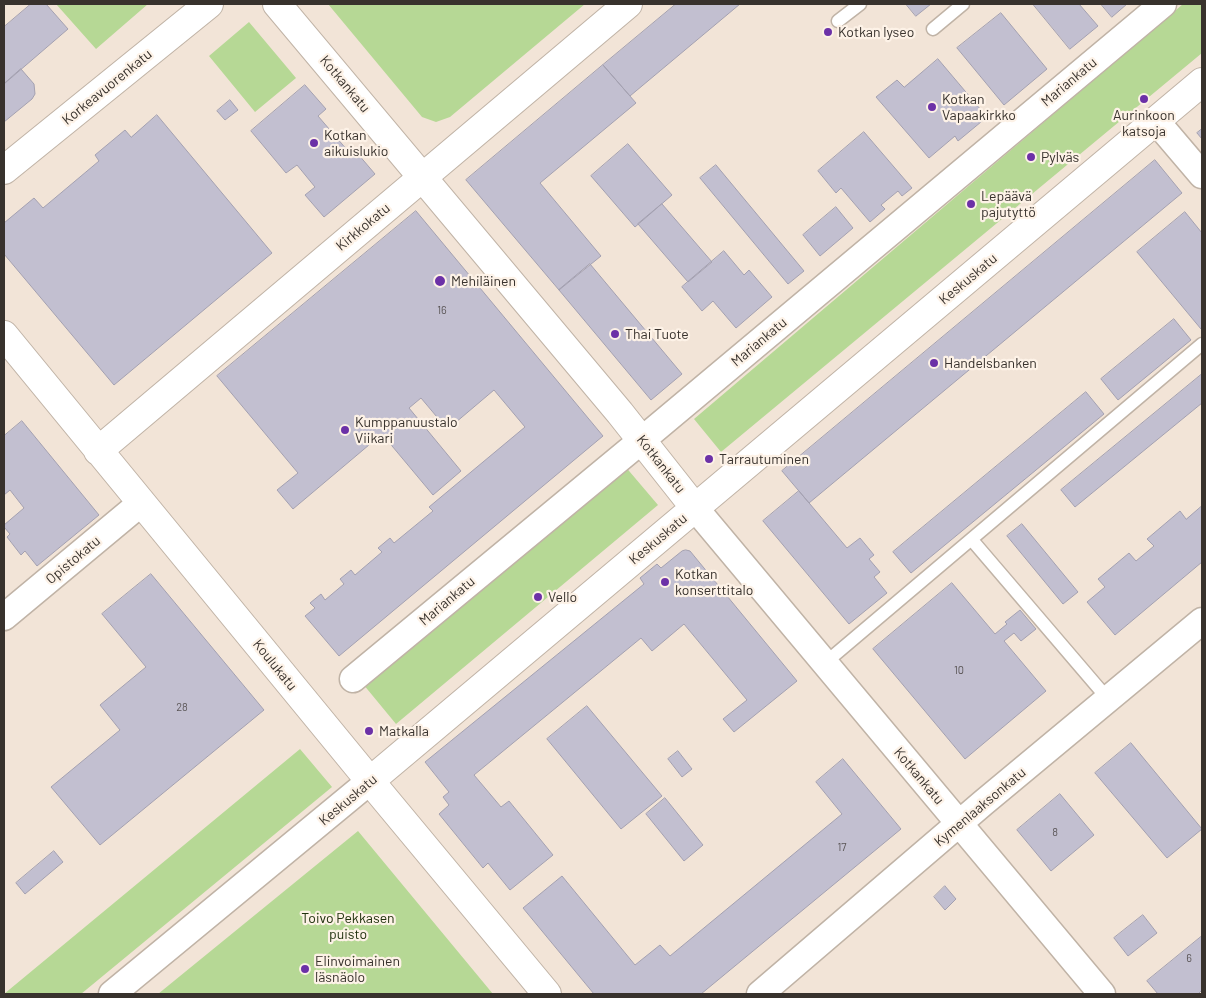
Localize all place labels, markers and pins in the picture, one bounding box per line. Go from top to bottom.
place label: Kotkan lyseo [838,24,914,40]
marker: Kotkan lyseo [822,26,834,38]
place label: Kotkan Vapaakirkko [942,91,1016,124]
marker: Aurinkoon katsoja [1138,93,1150,105]
marker: Kotkan Vapaakirkko [926,101,938,113]
place label: Aurinkoon katsoja [1113,107,1175,140]
place label: Kotkan aikuislukio [324,127,388,160]
marker: Kotkan aikuislukio [308,137,320,149]
place label: Pylväs [1041,149,1079,165]
marker: Pylväs [1025,151,1037,163]
place label: Lepäävä pajutyttö [981,188,1036,220]
marker: Lepäävä pajutyttö [965,198,977,210]
place label: Mehiläinen [451,273,516,289]
marker: Mehiläinen [433,274,447,288]
place label: Thai Tuote [625,326,689,342]
marker: Thai Tuote [609,328,621,340]
place label: Handelsbanken [944,355,1037,371]
marker: Handelsbanken [928,357,940,369]
place label: Kumppanuustalo Viikari [355,414,458,447]
marker: Kumppanuustalo Viikari [339,424,351,436]
place label: Tarrautuminen [719,451,809,467]
marker: Tarrautuminen [703,453,715,465]
place label: Kotkan konserttitalo [675,566,753,598]
marker: Kotkan konserttitalo [659,576,671,588]
place label: Vello [548,589,577,605]
marker: Vello [532,591,544,603]
place label: Matkalla [379,723,429,739]
marker: Matkalla [363,725,375,737]
place label: Elinvoimainen läsnäolo [315,953,400,986]
marker: Elinvoimainen läsnäolo [299,963,311,975]

